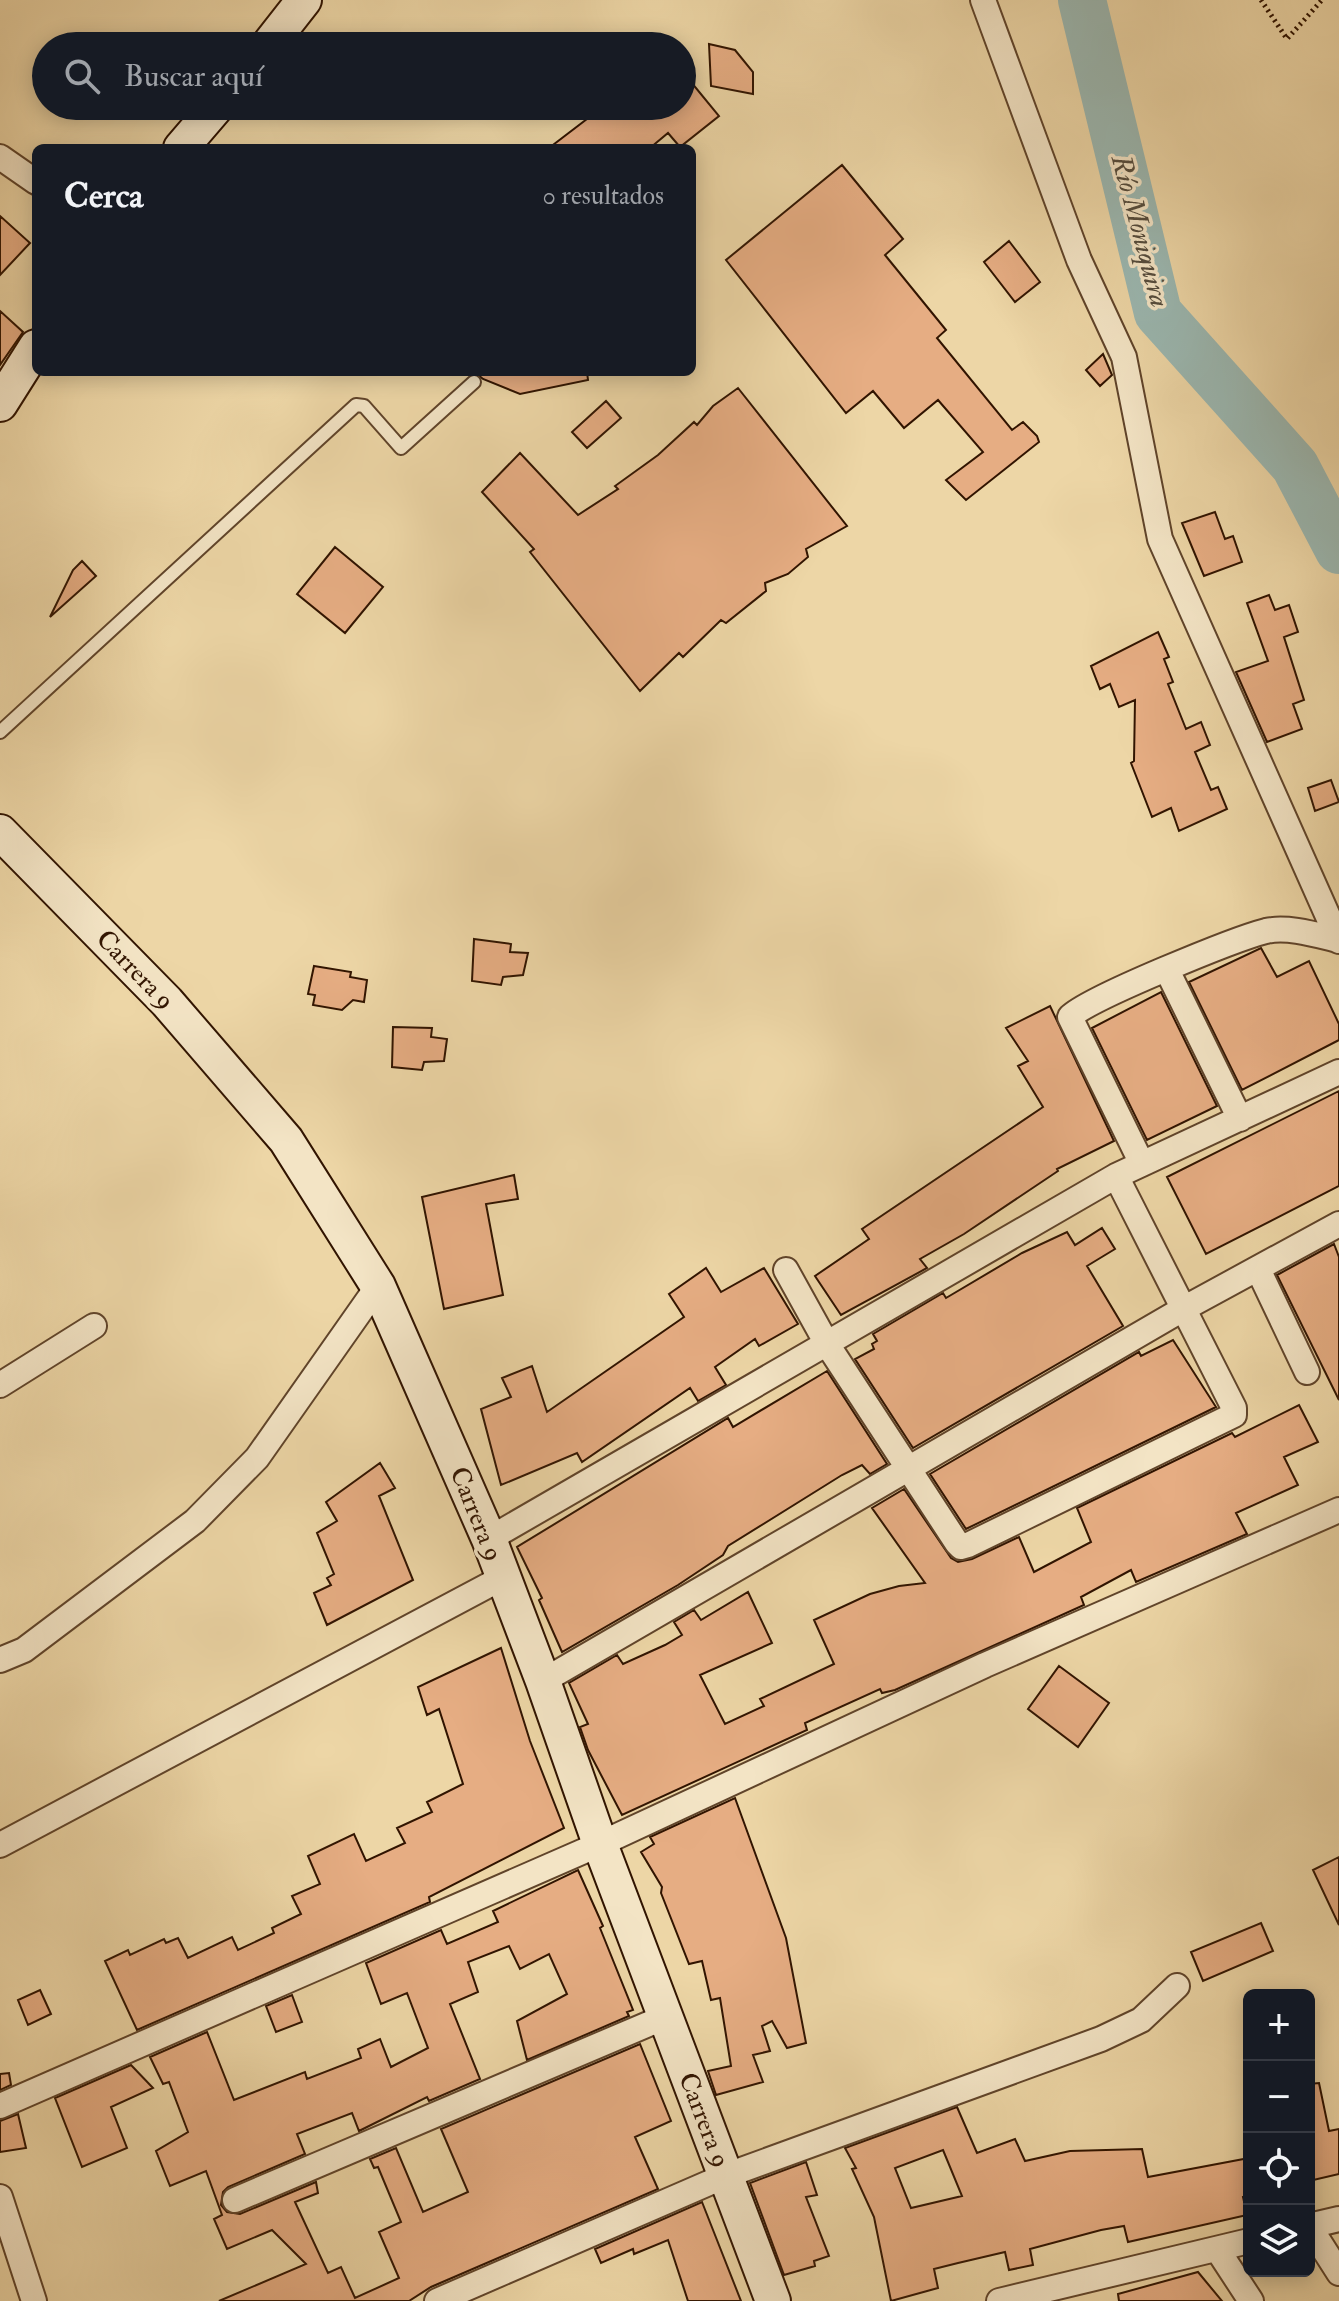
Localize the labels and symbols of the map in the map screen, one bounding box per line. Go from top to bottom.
water label: Río Moniquira [1103,150,1177,311]
street label: Carrera 9 [89,923,181,1017]
street label: Carrera 9 [443,1462,509,1566]
street label: Carrera 9 [671,2068,737,2172]

